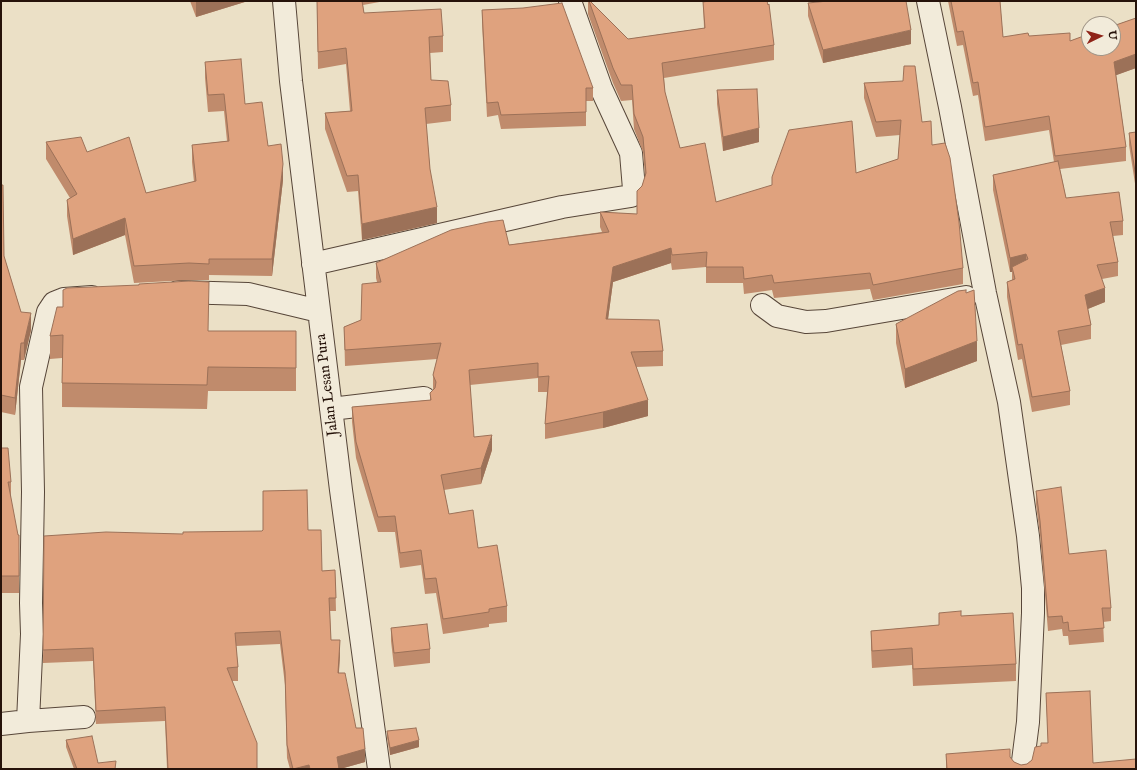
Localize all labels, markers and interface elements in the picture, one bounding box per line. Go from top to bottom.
north arrow [1081,16,1121,56]
text: U [1105,30,1119,40]
street label: Jalan Lesan Pura [313,333,343,437]

